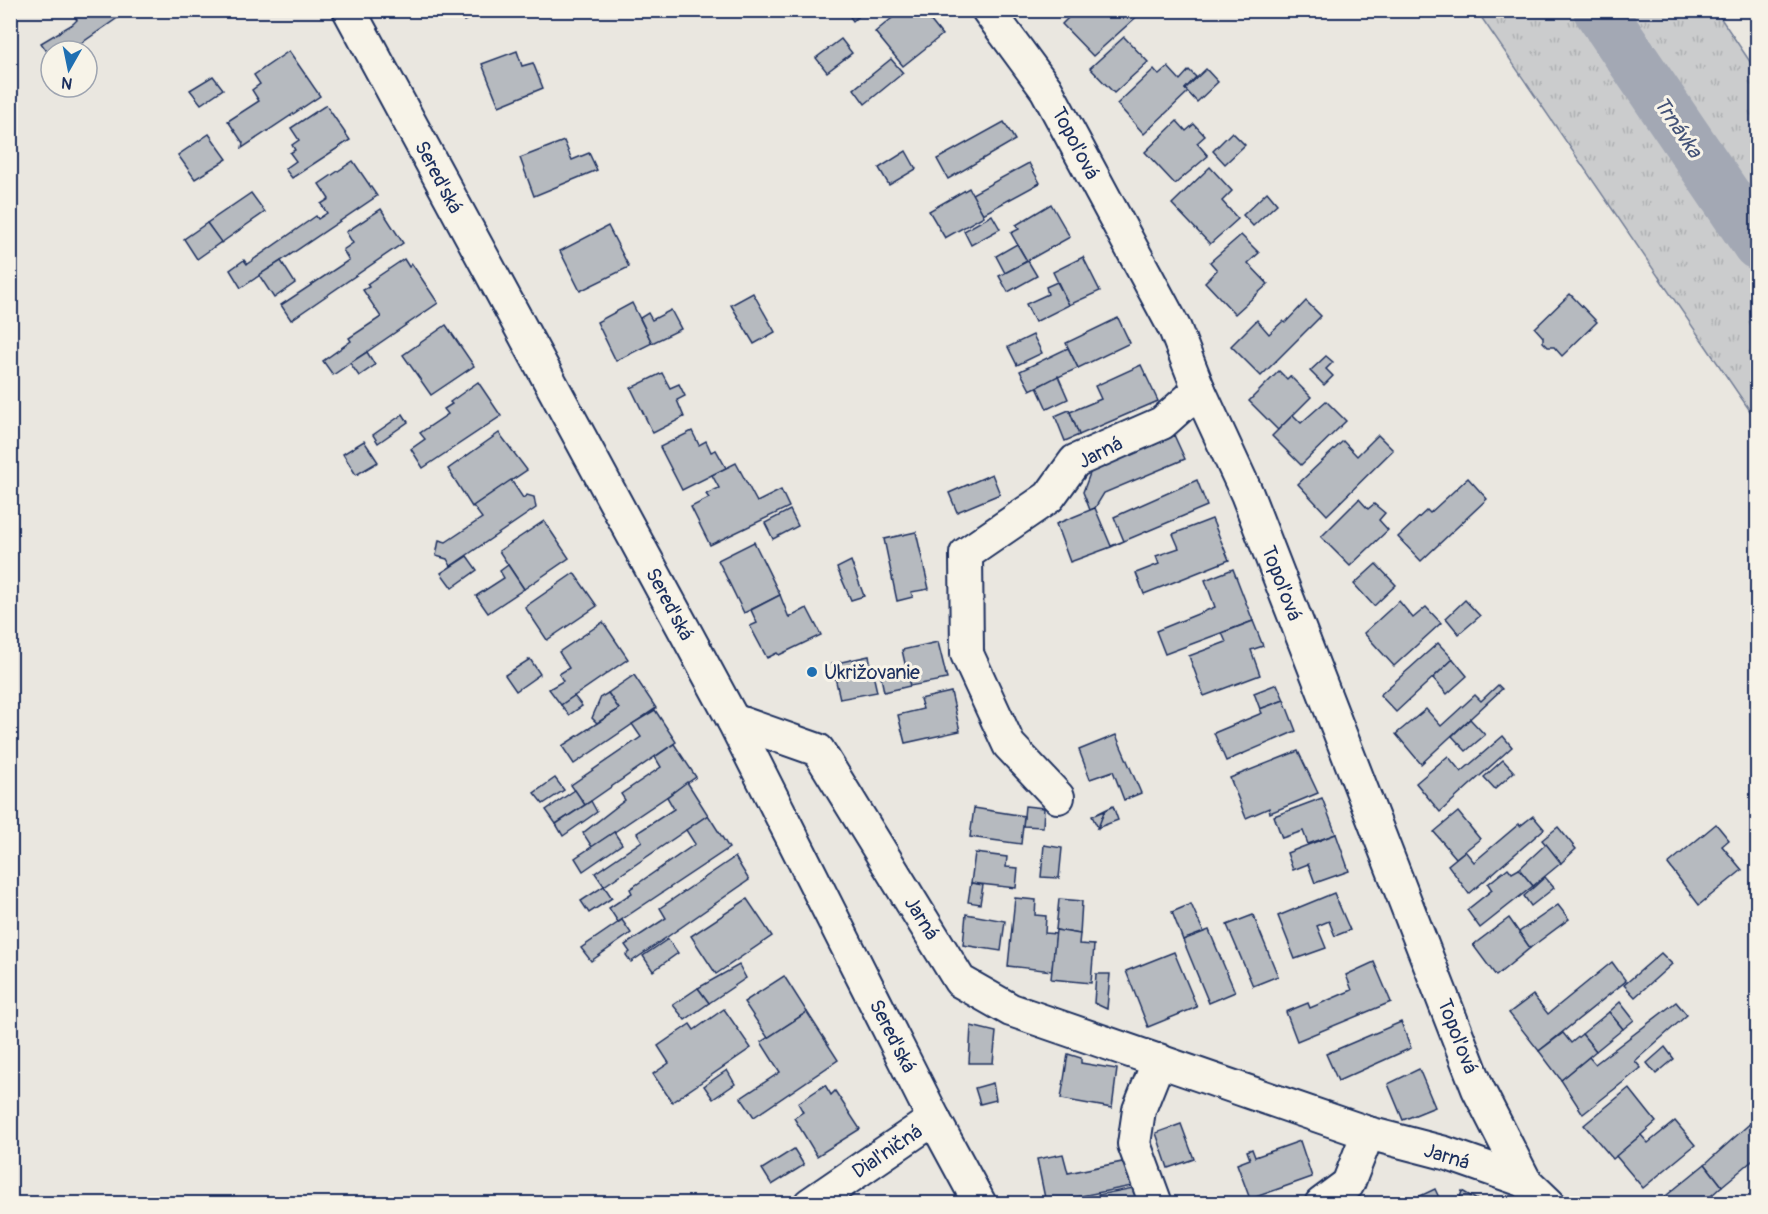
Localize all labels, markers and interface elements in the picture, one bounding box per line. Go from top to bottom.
north arrow [39,39,99,99]
text: N [60,72,74,94]
water label: Trnávka [1647,91,1709,164]
street label: Topoľová [1046,103,1105,184]
street label: Sereďská [409,137,468,218]
street label: Jarná [1074,431,1127,474]
street label: Topoľová [1256,542,1307,624]
street label: Sereďská [640,564,699,645]
place label: Ukrižovanie [824,660,920,685]
marker: Ukrižovanie [805,665,819,679]
street label: Jarná [899,892,945,945]
street label: Sereďská [864,995,922,1077]
street label: Topoľová [1432,995,1483,1077]
street label: Diaľničná [847,1119,927,1184]
street label: Jarná [1421,1138,1473,1175]

